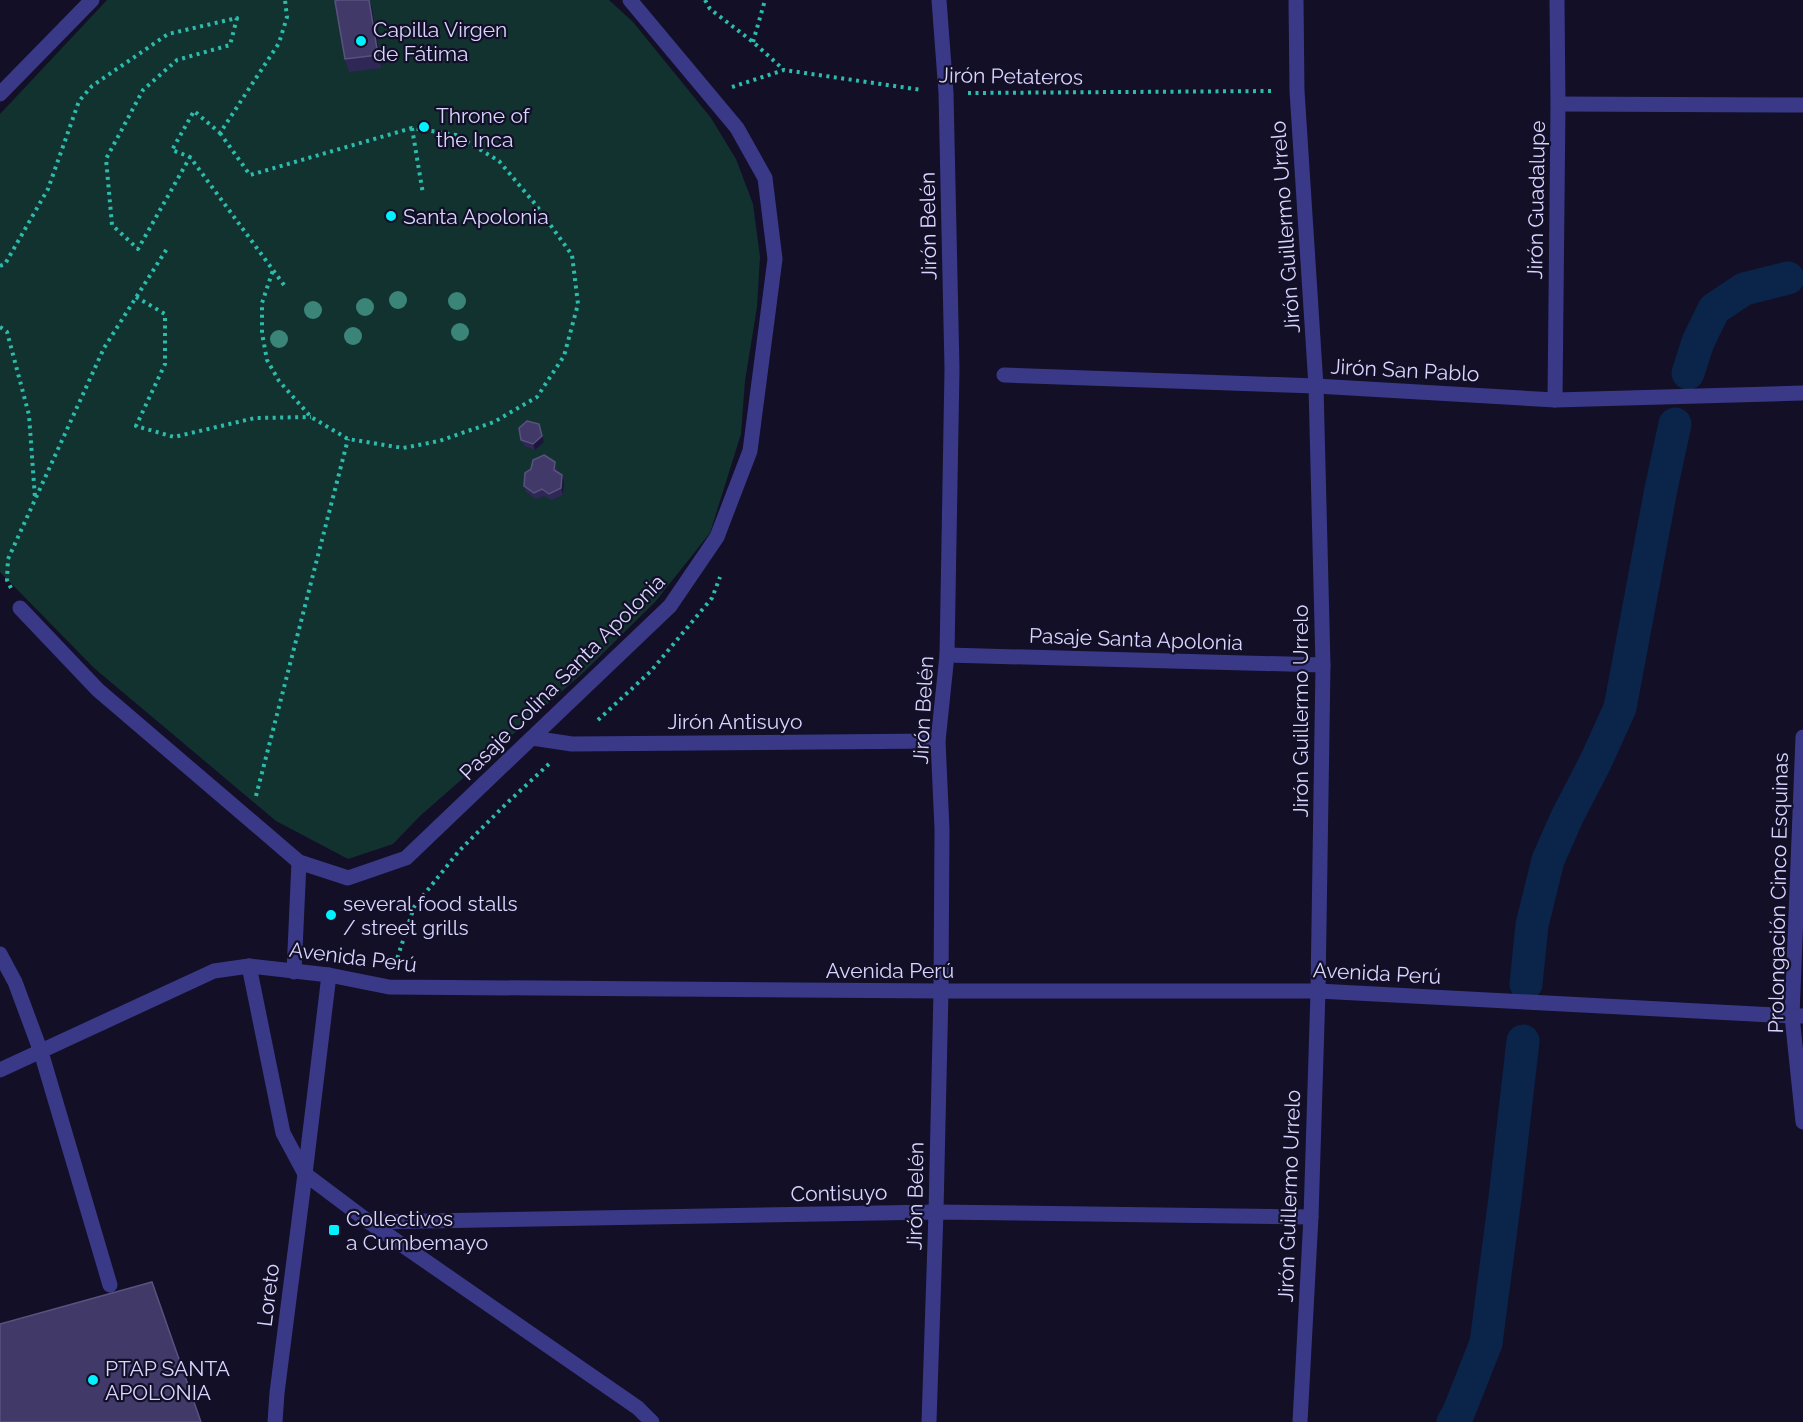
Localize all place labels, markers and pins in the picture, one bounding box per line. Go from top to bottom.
place label: Capilla Virgen de Fátima [373,17,507,66]
marker: Capilla Virgen de Fátima [354,34,368,48]
place label: Throne of the Inca [436,103,531,152]
marker: Throne of the Inca [417,120,431,134]
place label: Santa Apolonia [403,204,549,229]
marker: Santa Apolonia [384,209,398,223]
place label: several food stalls / street grills [343,891,518,940]
marker: several food stalls / street grills [324,908,338,922]
place label: Collectivos a Cumbemayo [346,1206,488,1255]
marker: Collectivos a Cumbemayo [327,1223,341,1237]
place label: PTAP SANTA APOLONIA [105,1356,230,1405]
marker: PTAP SANTA APOLONIA [86,1373,100,1387]

